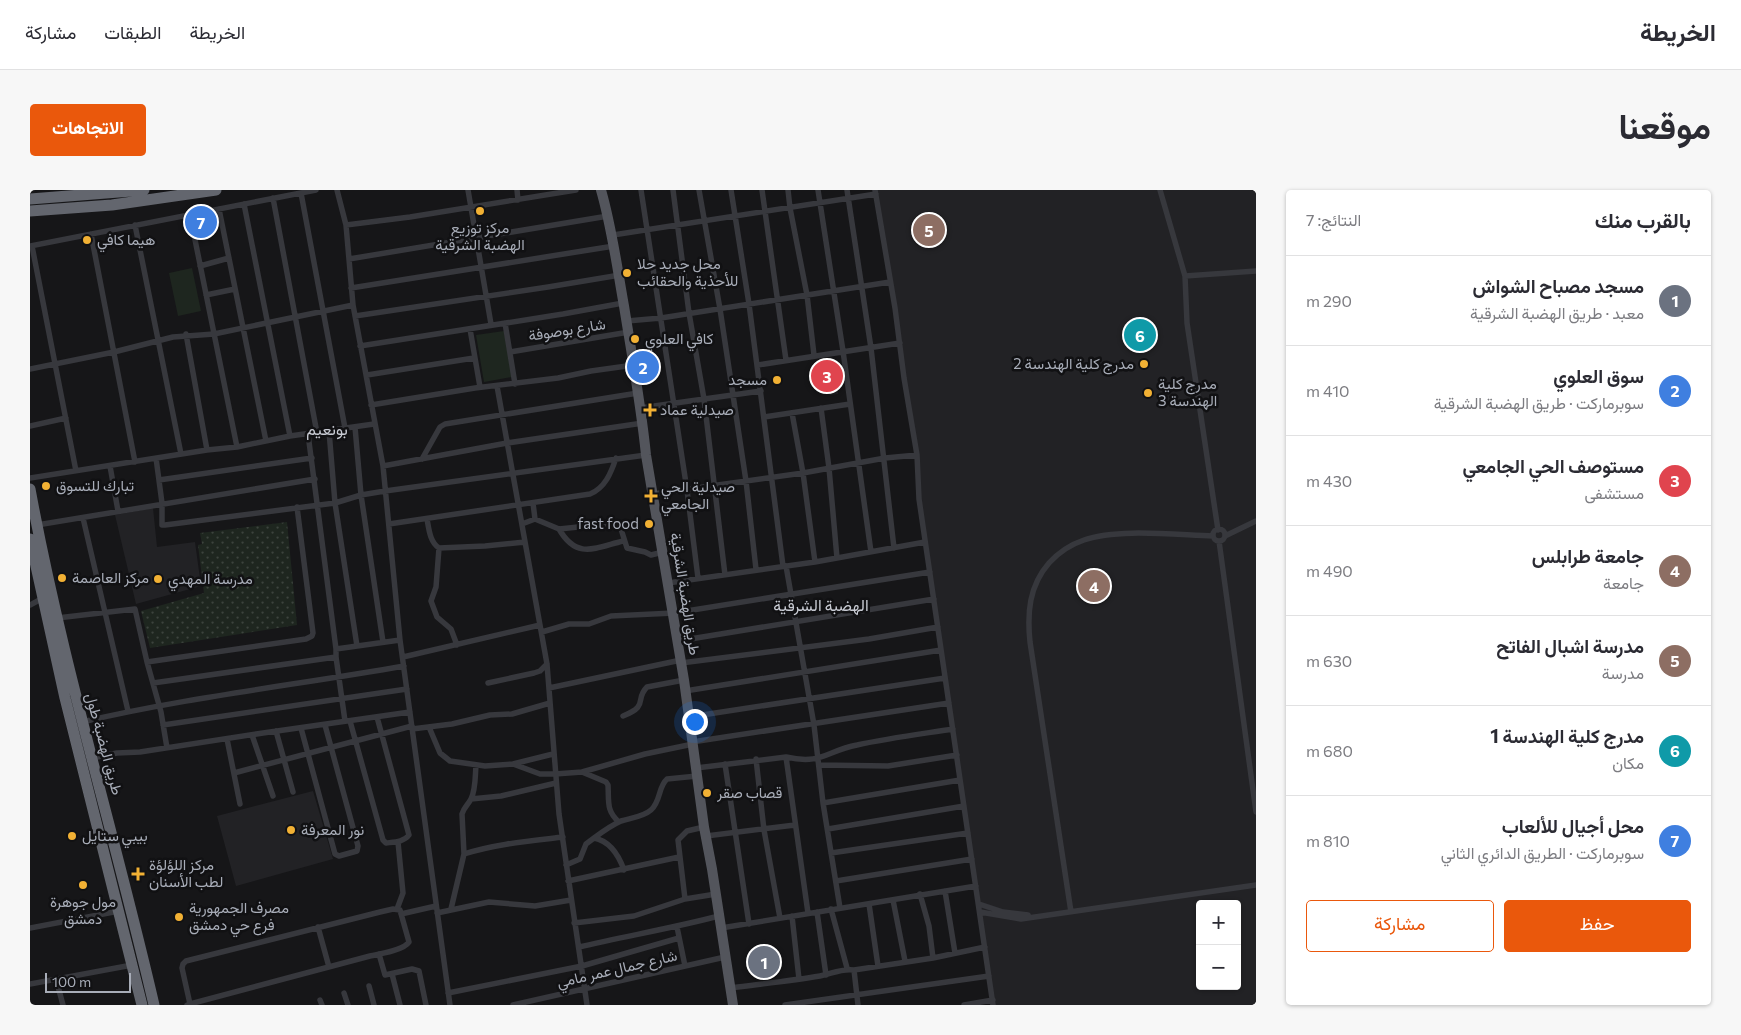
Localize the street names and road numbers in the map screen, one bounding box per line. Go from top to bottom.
street label: شارع بوصوفة [527,314,607,347]
street label: طريق الهضبة الشرقية [665,531,705,657]
street label: طريق الهضبة طول [81,691,127,797]
street label: شارع جمال عمر مامي [555,945,680,996]

